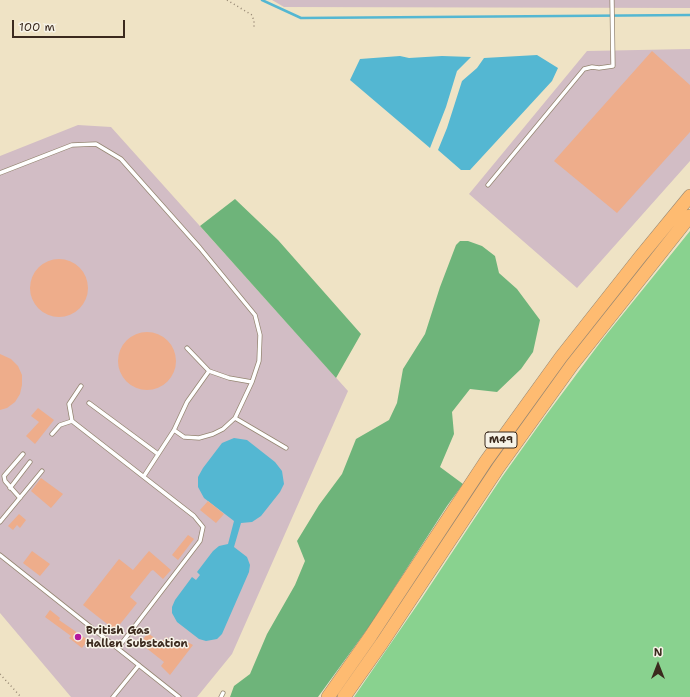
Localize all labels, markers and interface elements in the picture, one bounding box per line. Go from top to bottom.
scale bar [14,12,127,38]
text: 100 m [19,19,55,35]
road number: M49 [485,432,517,448]
place label: British Gas Hallen Substation [86,624,188,650]
marker: British Gas Hallen Substation [73,632,83,642]
north arrow [638,645,678,685]
text: N [654,645,662,660]

